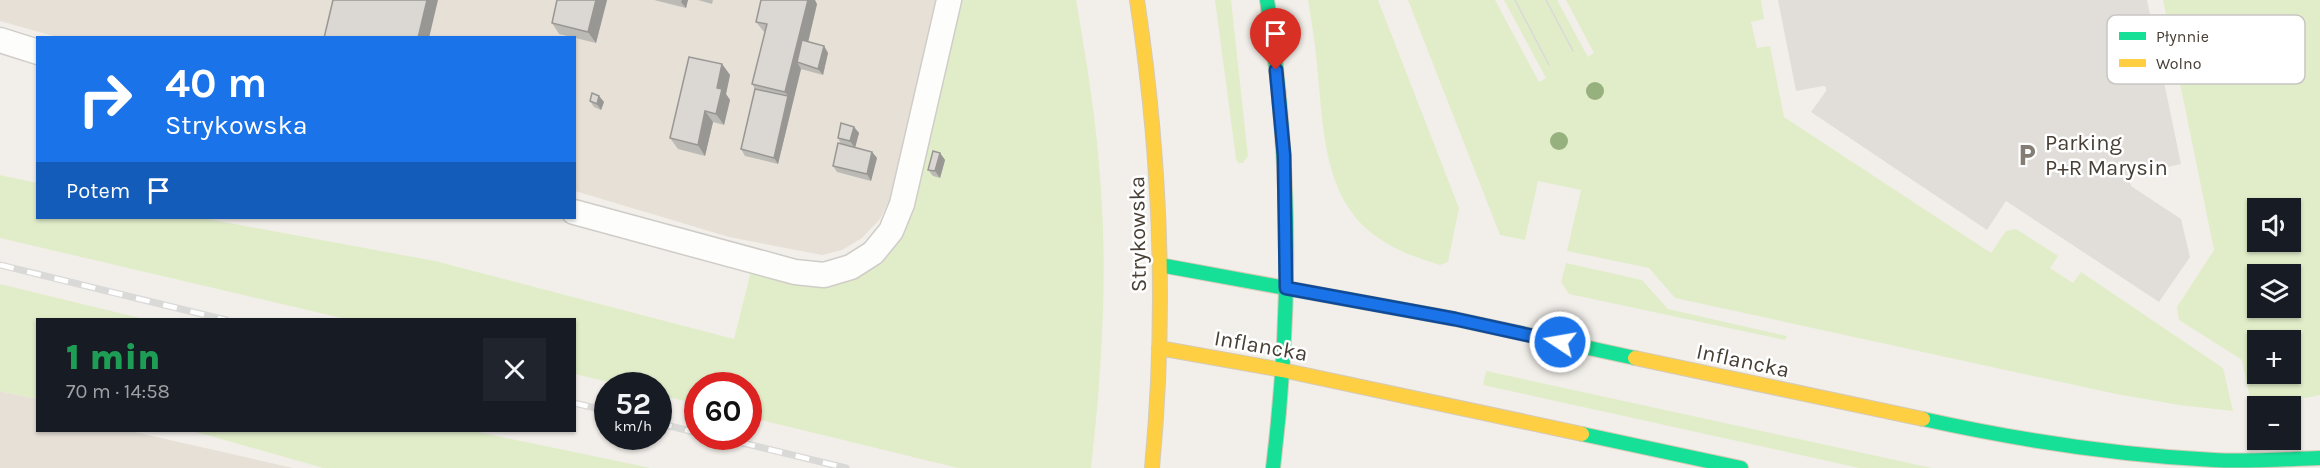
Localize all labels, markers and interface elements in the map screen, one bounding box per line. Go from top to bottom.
pin [1250,8,1301,70]
legend [2107,15,2305,84]
icon: arrive [1259,17,1292,50]
text: Płynnie [2156,27,2209,46]
text: Wolno [2156,54,2201,73]
text: 40 m [165,58,267,108]
icon: right [66,60,144,138]
text: Strykowska [165,109,308,141]
place label: Parking P+R Marysin [2045,130,2168,181]
parking icon: Parking P+R Marysin [2014,142,2040,168]
icon: arrive [142,174,175,207]
street label: Strykowska [1124,176,1152,292]
text: Potem [66,178,130,204]
map controls [2247,198,2301,450]
button: sound [2247,198,2301,252]
button: layers [2247,264,2301,318]
position arrow [1528,310,1592,374]
street label: Inflancka [1212,325,1310,367]
button: + [2247,330,2301,384]
text: 1 min [66,336,160,378]
button: close [483,338,546,401]
street label: Inflancka [1694,338,1792,384]
speed limit sign: 60 [684,372,762,450]
text: 70 m · 14:58 [66,380,170,403]
text: 52 [615,386,651,422]
button: − [2247,396,2301,450]
text: km/h [614,417,652,435]

